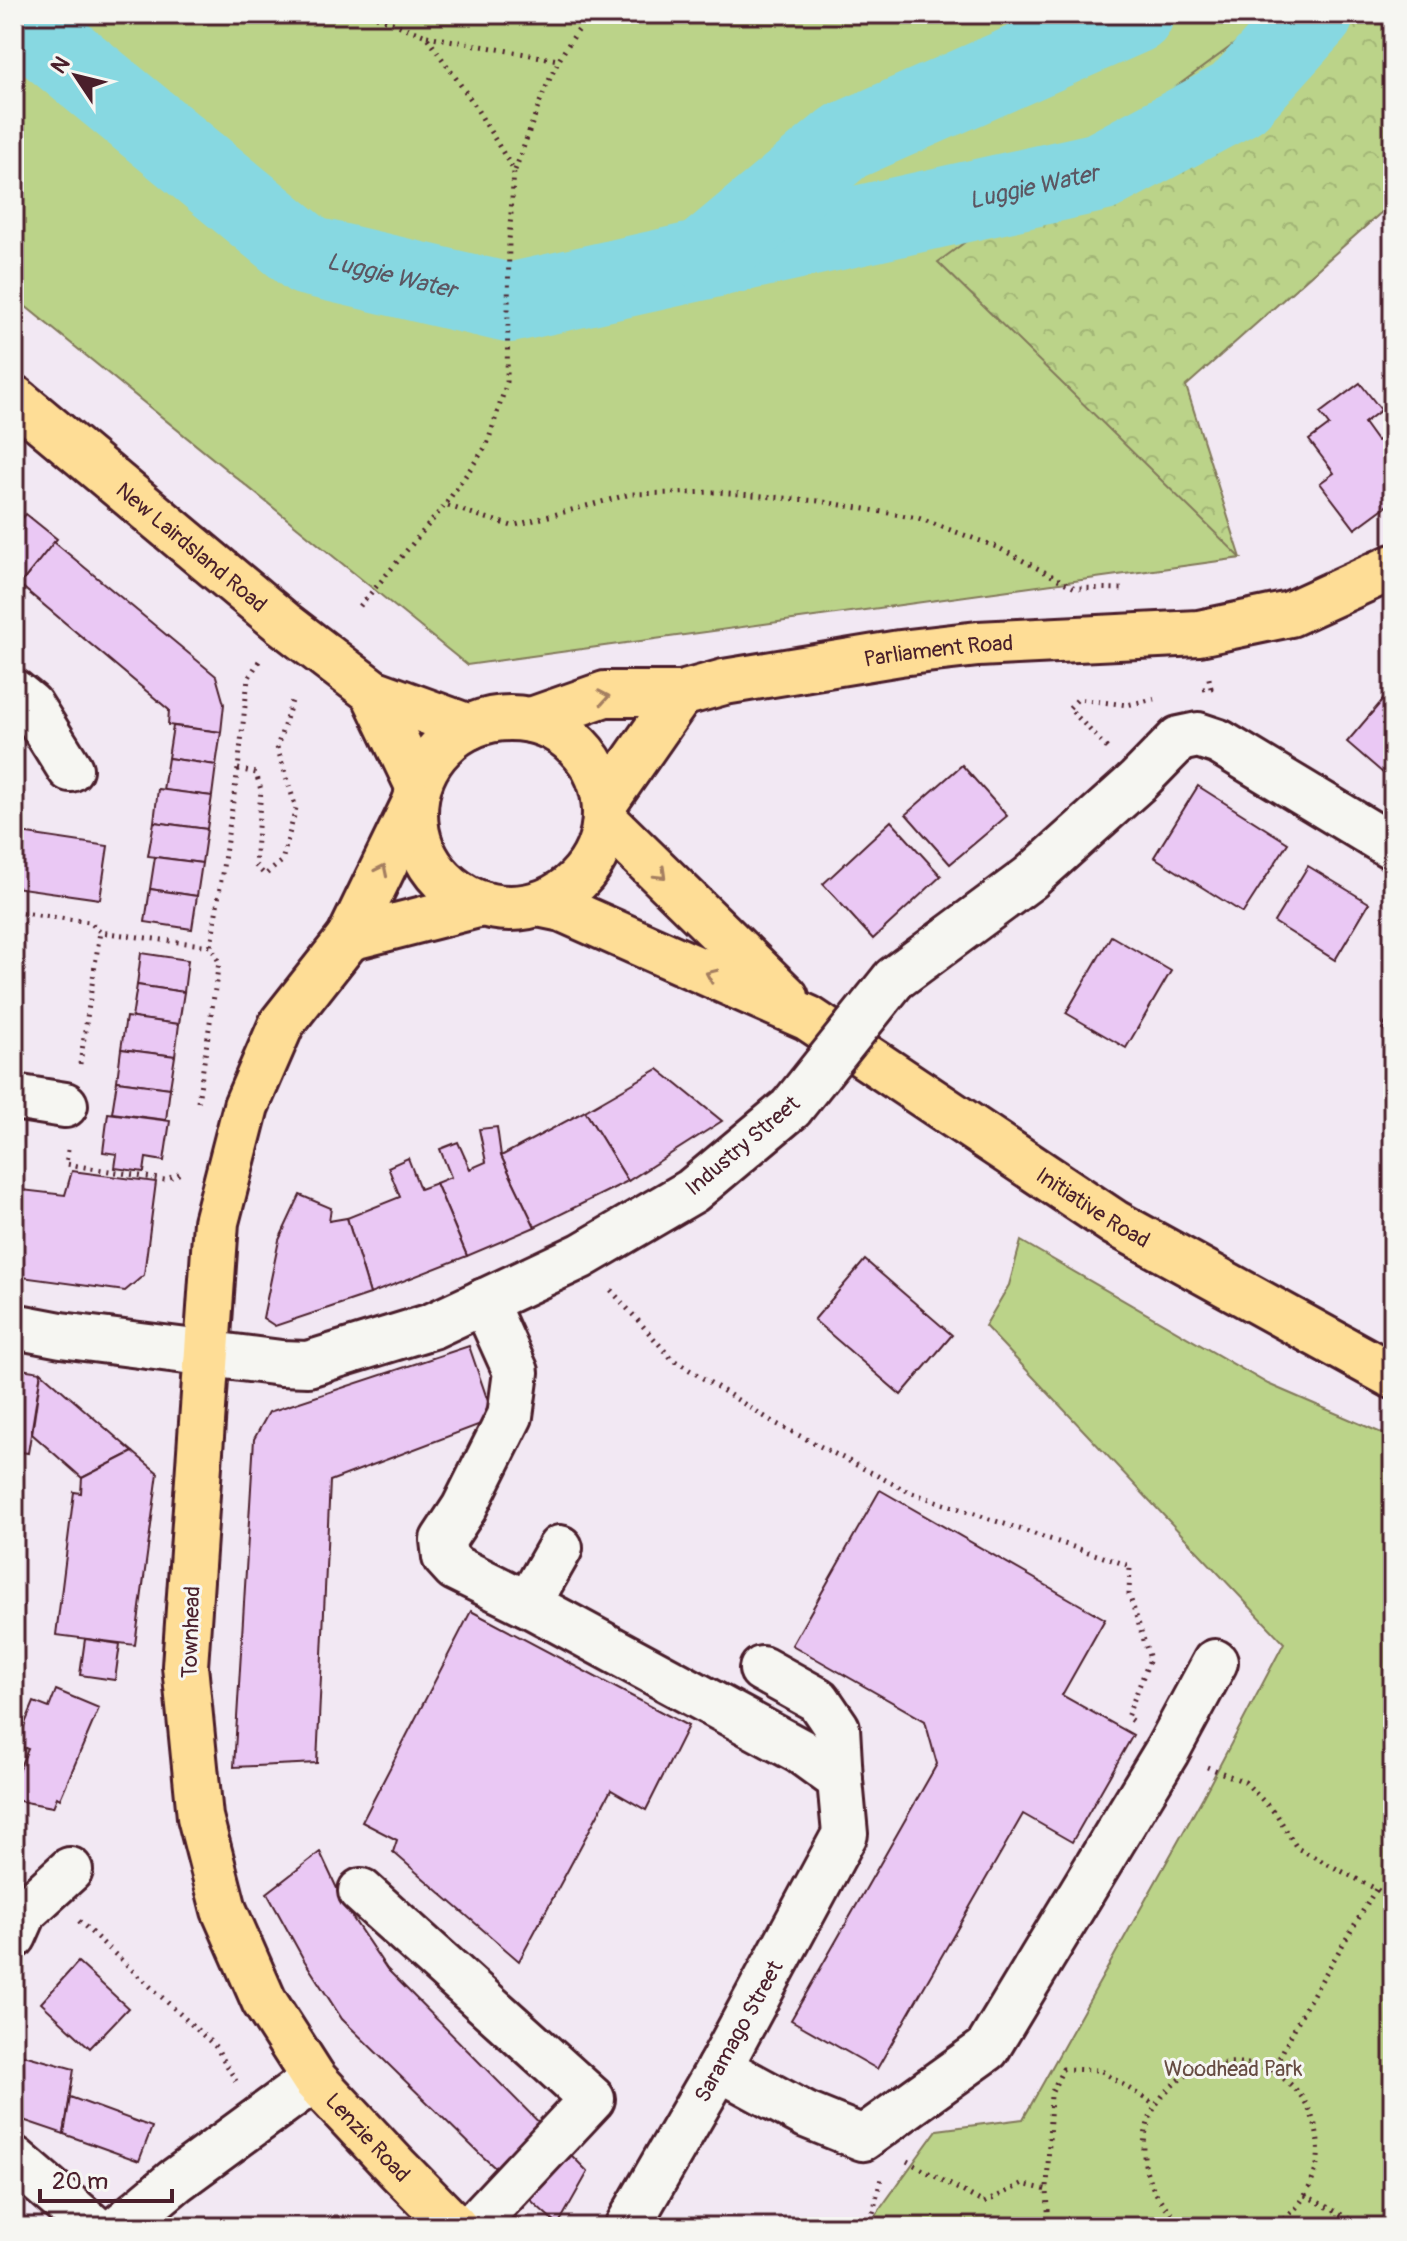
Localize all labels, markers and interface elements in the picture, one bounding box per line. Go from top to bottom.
north arrow [36,36,116,116]
text: N [45,51,76,79]
water label: Luggie Water [966,158,1105,216]
water label: Luggie Water [324,247,462,306]
street label: New Lairdsland Road [110,476,273,619]
street label: Parliament Road [862,629,1014,674]
one-way arrow [598,689,611,706]
one-way arrow [372,864,388,879]
one-way arrow [652,865,666,879]
one-way arrow [705,968,719,984]
street label: Industry Street [680,1090,806,1202]
street label: Initiative Road [1031,1161,1155,1254]
street label: Townhead [175,1585,207,1679]
street label: Saramago Street [688,1955,790,2107]
park label: Woodhead Park [1164,2055,1302,2083]
street label: Lenzie Road [319,2087,416,2188]
scale bar [40,2153,172,2203]
text: 20 m [52,2167,108,2196]

